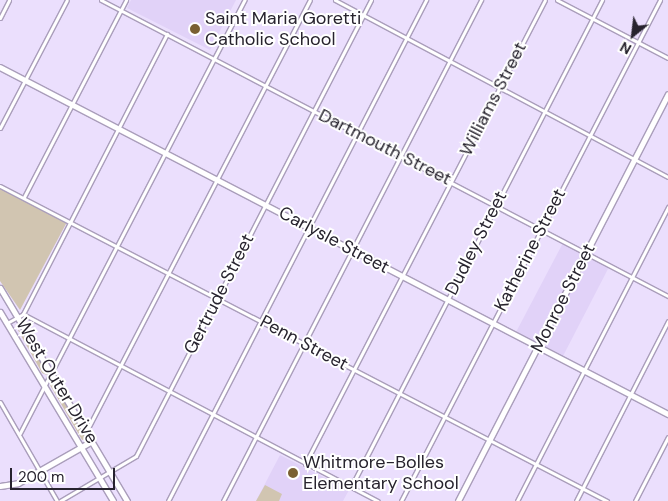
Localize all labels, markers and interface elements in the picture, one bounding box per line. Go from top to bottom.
place label: Saint Maria Goretti Catholic School [205,8,361,50]
north arrow [608,10,658,60]
marker: Saint Maria Goretti Catholic School [189,23,201,35]
text: N [617,38,635,58]
street label: Williams Street [455,39,531,159]
street label: Dartmouth Street [315,104,455,190]
street label: Katherine Street [490,185,570,315]
street label: Dudley Street [441,187,511,299]
street label: Carlysle Street [275,202,393,278]
street label: Gertrude Street [179,230,259,358]
street label: Monroe Street [526,240,600,356]
street label: Penn Street [256,311,352,375]
street label: West Outer Drive [11,314,103,448]
place label: Whitmore-Bolles Elementary School [303,452,459,494]
scale bar [12,458,118,490]
text: 200 m [18,467,64,487]
marker: Whitmore-Bolles Elementary School [287,467,299,479]

